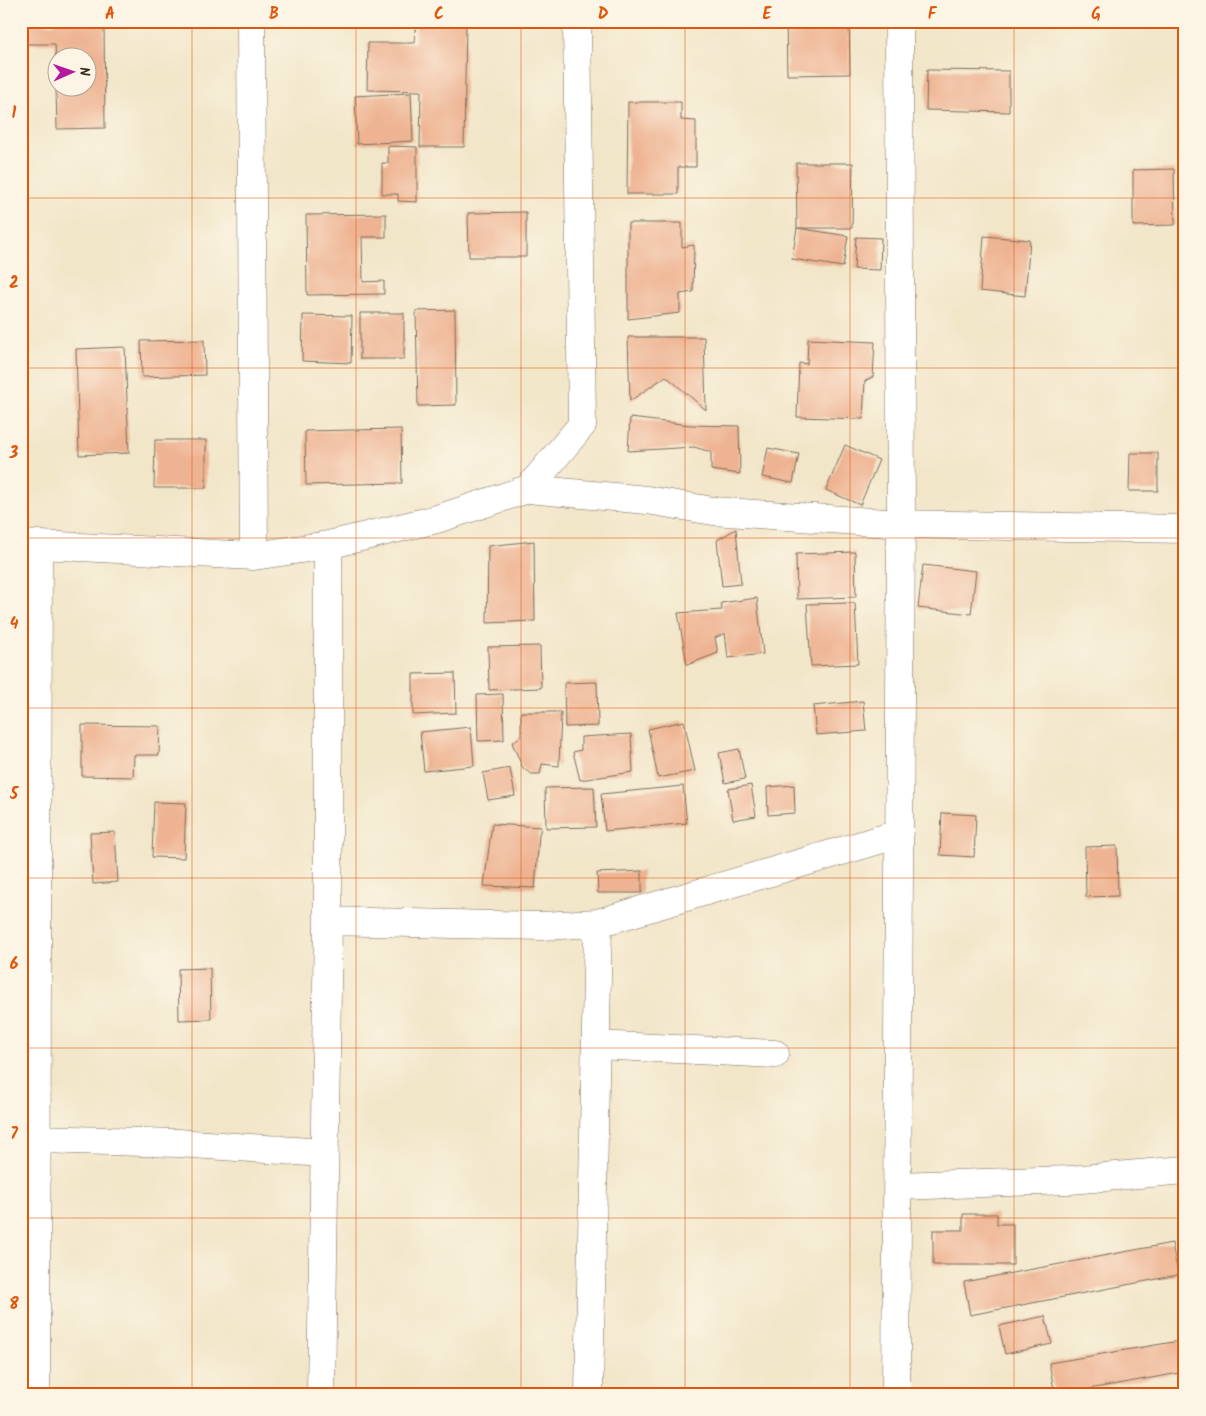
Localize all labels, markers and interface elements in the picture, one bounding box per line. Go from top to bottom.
text: A [105,2,115,27]
text: B [269,2,279,27]
text: C [434,2,444,27]
text: D [598,2,609,27]
text: E [763,2,773,27]
text: F [928,2,938,27]
text: G [1091,2,1101,27]
north arrow [48,48,98,98]
text: N [73,67,95,77]
text: 1 [12,101,17,126]
text: 2 [9,271,19,296]
text: 3 [9,441,19,466]
text: 4 [10,612,19,637]
text: 5 [9,782,20,807]
text: 6 [10,952,19,977]
text: 7 [10,1122,18,1147]
text: 8 [9,1292,19,1317]

